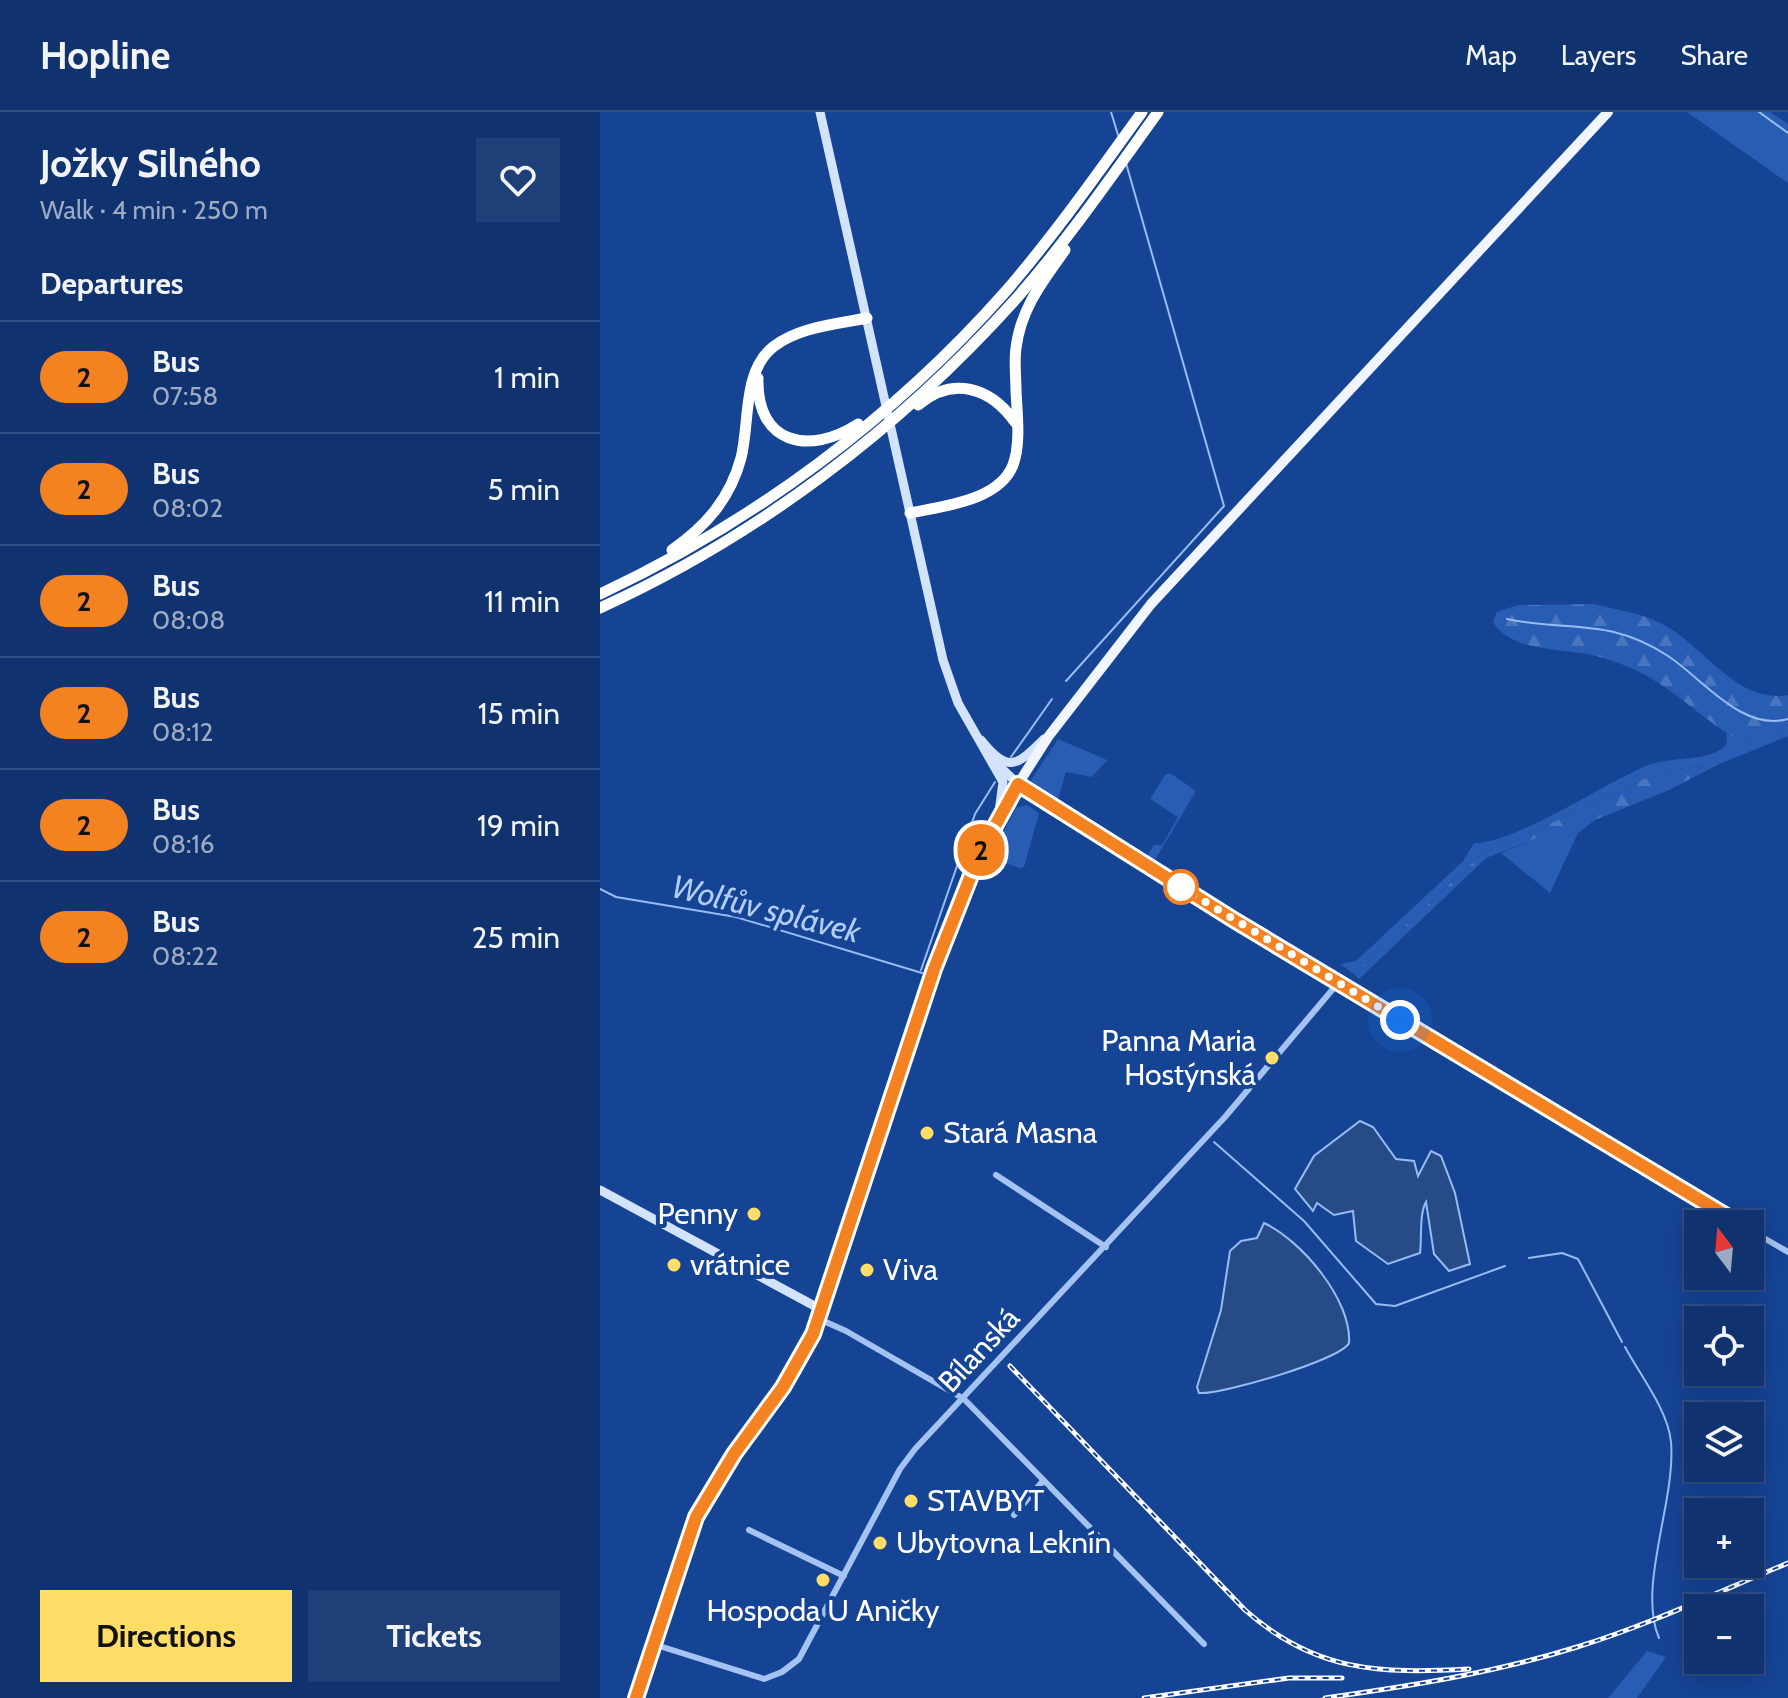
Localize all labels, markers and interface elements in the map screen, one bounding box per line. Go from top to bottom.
text: Hopline [40,32,170,79]
text: Map [1465,38,1517,72]
text: Layers [1561,38,1636,72]
text: Share [1680,38,1748,72]
button: heart [476,138,560,222]
text: Jožky Silného [40,140,261,187]
text: Walk · 4 min · 250 m [40,194,268,226]
text: Departures [40,265,184,302]
text: Bus [152,343,200,380]
text: 1 min [494,359,560,396]
text: 2 [77,360,91,394]
text: 07:58 [152,380,218,412]
text: Bus [152,455,200,492]
text: 5 min [488,471,560,508]
text: 2 [77,472,91,506]
text: 08:02 [152,492,223,524]
text: Bus [152,567,200,604]
text: 11 min [484,583,560,620]
text: 2 [77,584,91,618]
text: 08:08 [152,604,225,636]
text: Bus [152,679,200,716]
text: 15 min [478,695,560,732]
text: 2 [77,696,91,730]
text: 08:12 [152,716,213,748]
text: Bus [152,791,200,828]
text: 19 min [477,807,560,844]
text: 2 [77,808,91,842]
line badge: 2 [955,824,1007,876]
text: 08:16 [152,828,215,860]
text: 2 [974,833,988,867]
water label: Wolfův splávek [668,866,866,951]
unlabelled marker [1164,870,1198,904]
text: Bus [152,903,200,940]
text: 25 min [472,919,560,956]
text: 2 [77,920,91,954]
text: 08:22 [152,940,219,972]
your location [1380,1000,1420,1040]
place label: Panna Maria Hostýnská [1101,1022,1257,1093]
marker: Panna Maria Hostýnská [1263,1049,1281,1067]
place label: Stará Masna [943,1114,1098,1151]
marker: Stará Masna [918,1124,936,1142]
place label: Penny [658,1195,738,1232]
marker: Penny [745,1205,763,1223]
north arrow [1684,1210,1764,1290]
map controls [1684,1210,1764,1674]
place label: vrátnice [690,1246,790,1283]
place label: Viva [883,1251,939,1288]
marker: vrátnice [665,1256,683,1274]
marker: Viva [858,1261,876,1279]
street label: Bílanská [930,1299,1028,1400]
button: locate [1684,1306,1764,1386]
button: layers [1684,1402,1764,1482]
place label: STAVBYT [927,1482,1044,1519]
marker: STAVBYT [902,1492,920,1510]
button: + [1684,1498,1764,1578]
place label: Ubytovna Leknín [896,1524,1111,1561]
marker: Ubytovna Leknín [871,1534,889,1552]
marker: Hospoda U Aničky [814,1571,832,1589]
button: Directions [40,1590,292,1682]
button: Tickets [308,1590,560,1682]
place label: Hospoda U Aničky [707,1592,939,1629]
button: − [1684,1594,1764,1674]

